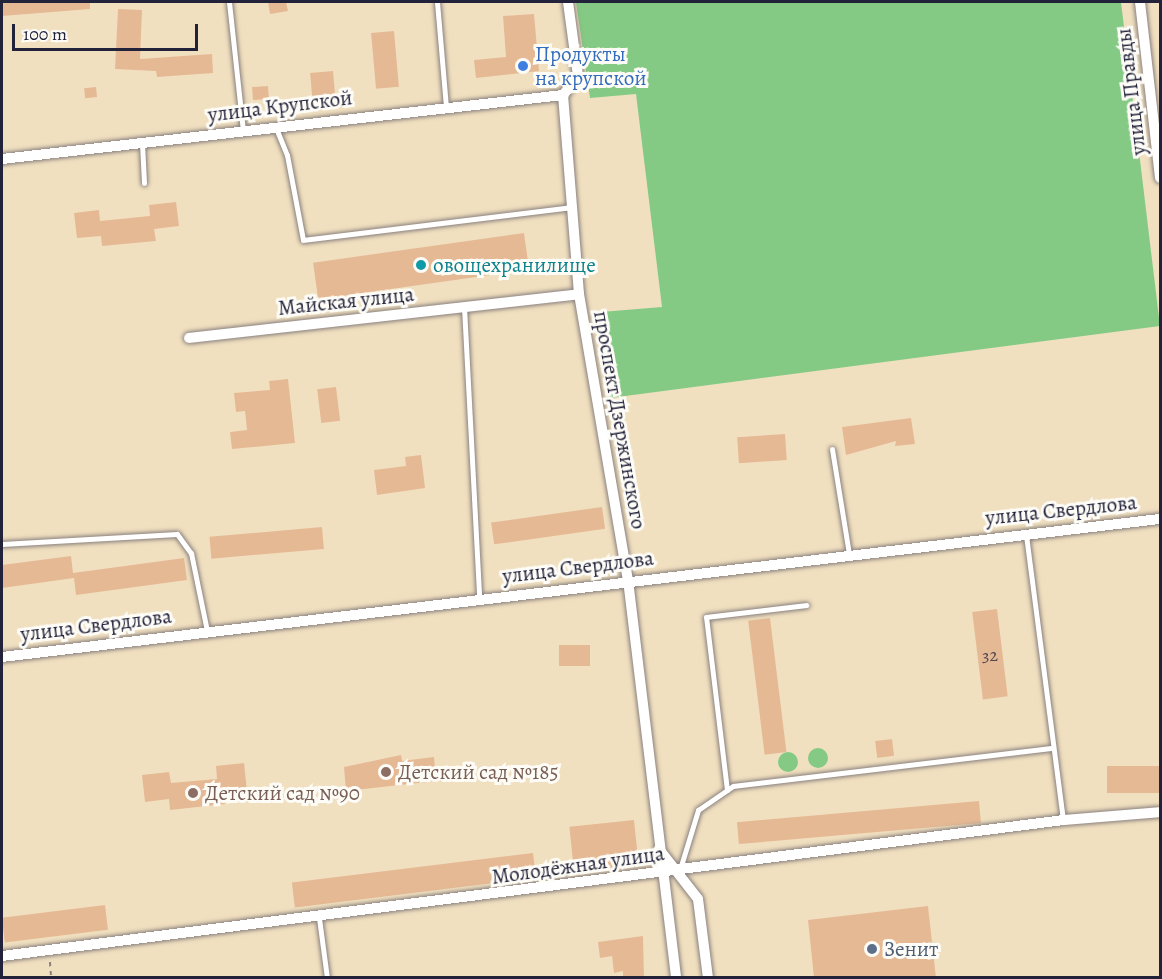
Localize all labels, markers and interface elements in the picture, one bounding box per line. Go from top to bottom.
scale bar [15,12,201,50]
text: 100 m [23,22,67,46]
street label: улица Правды [1111,27,1151,157]
place label: Продукты на крупской [535,41,647,91]
marker: Продукты на крупской [516,59,530,73]
street label: улица Крупской [206,85,354,127]
place label: овощехранилище [433,252,596,278]
marker: овощехранилище [414,258,428,272]
street label: Майская улица [277,281,415,321]
street label: проспект Дзержинского [588,309,652,531]
street label: улица Свердлова [984,490,1138,530]
street label: улица Свердлова [501,545,655,589]
street label: улица Свердлова [19,603,173,647]
house number: 32 [982,644,998,666]
place label: Детский сад №185 [398,759,559,785]
marker: Детский сад №185 [379,765,393,779]
place label: Детский сад №90 [205,780,360,806]
marker: Детский сад №90 [186,786,200,800]
street label: Молодёжная улица [490,840,666,890]
place label: Зенит [884,936,938,962]
marker: Зенит [865,942,879,956]

